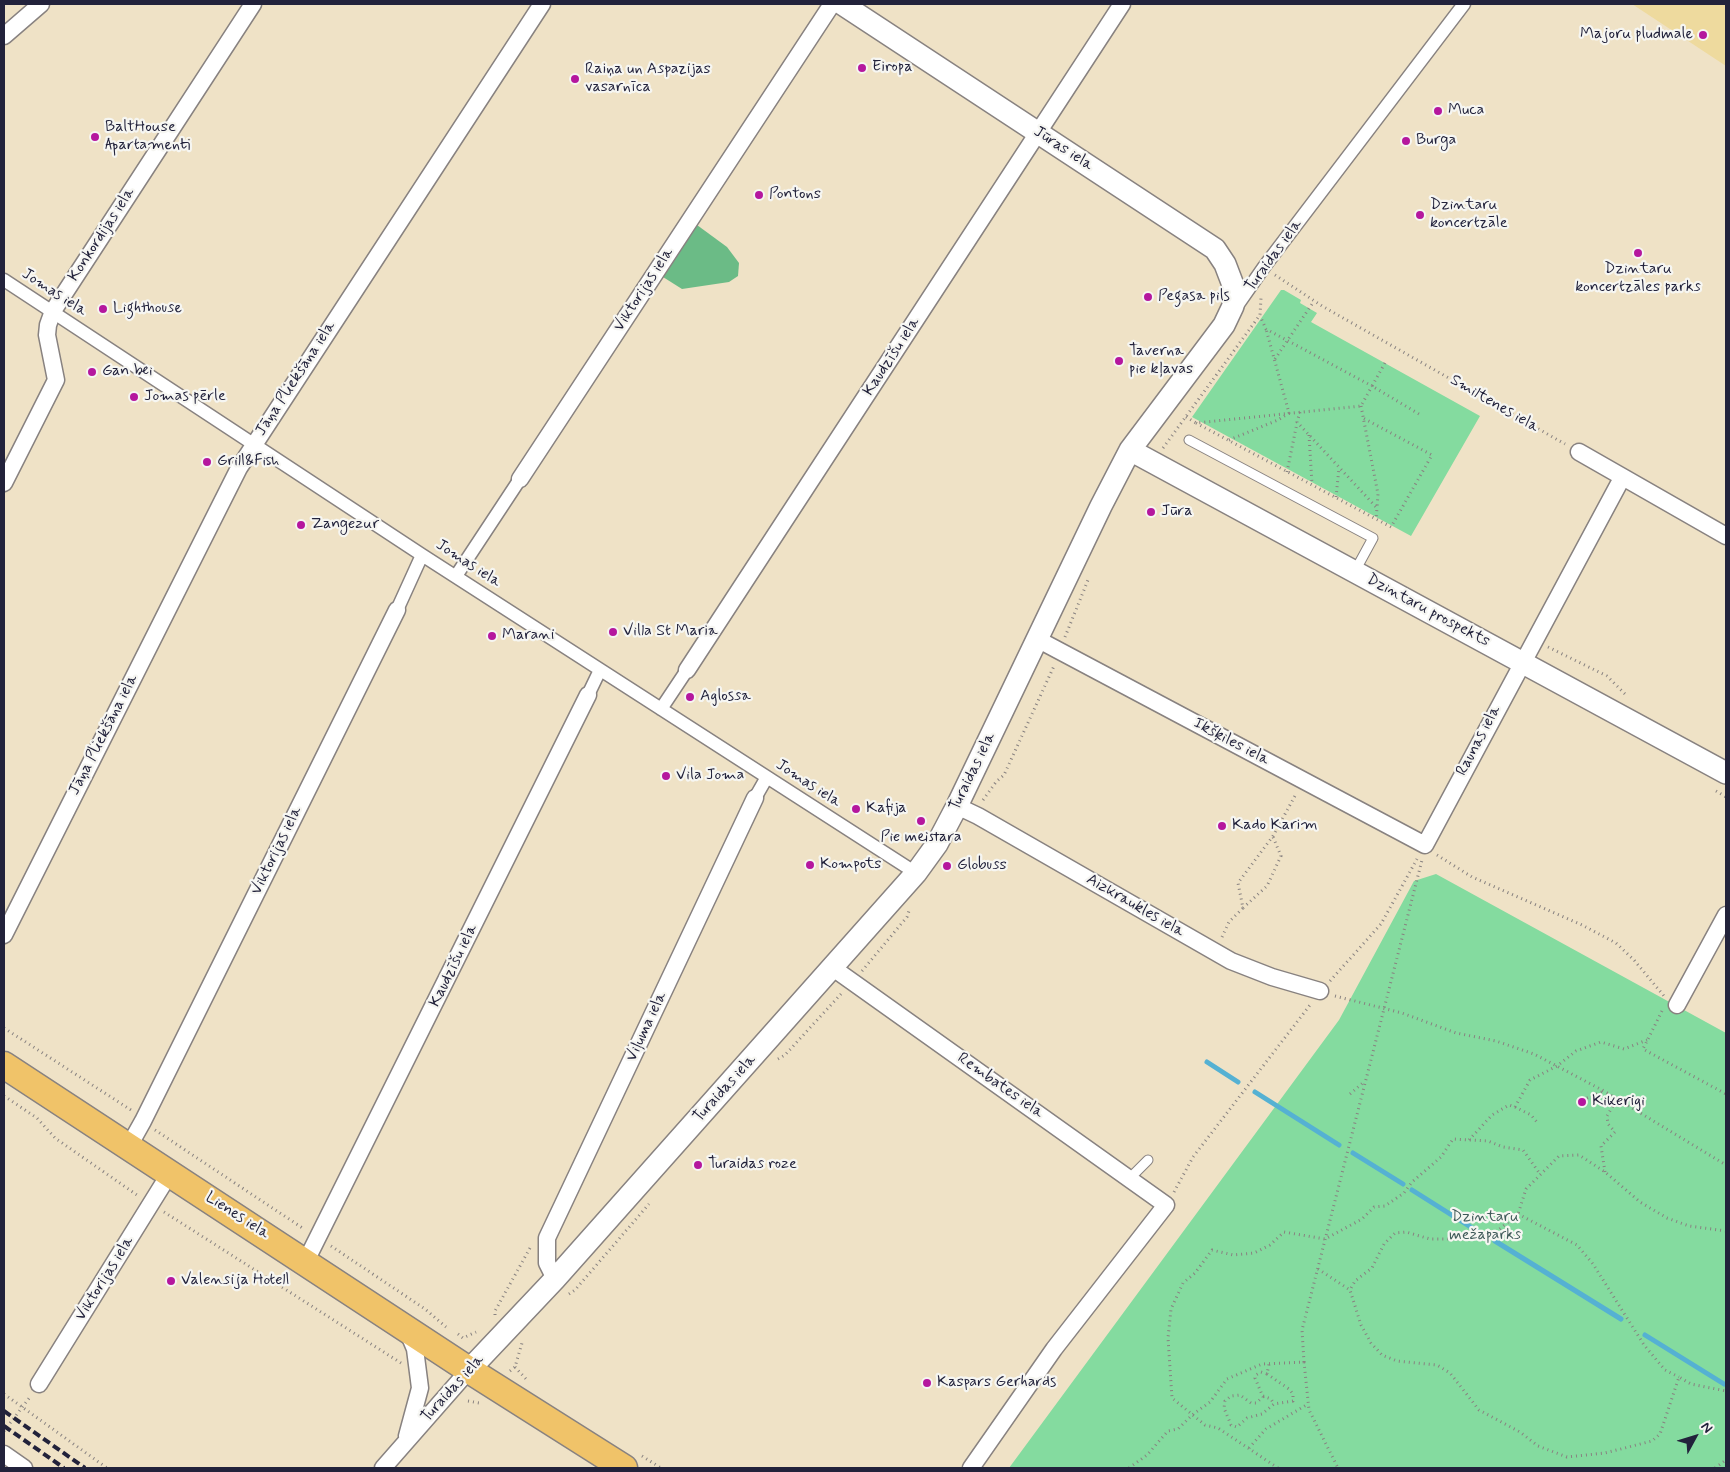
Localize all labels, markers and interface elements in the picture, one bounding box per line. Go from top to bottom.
place label: Majoru pludmale [1580,25,1693,45]
marker: Majoru pludmale [1697,29,1709,41]
place label: Eiropa [872,58,913,78]
place label: Raiņa un Aspazijas vasarnīca [585,60,711,98]
marker: Eiropa [856,62,868,74]
marker: Raiņa un Aspazijas vasarnīca [569,73,581,85]
place label: Muca [1448,101,1484,121]
marker: Muca [1432,105,1444,117]
place label: BaltHouse Apartamenti [105,118,190,156]
street label: Jūras iela [1030,123,1096,175]
marker: BaltHouse Apartamenti [89,131,101,143]
place label: Burga [1416,131,1456,151]
marker: Burga [1400,135,1412,147]
street label: Konkordijas iela [65,184,139,286]
place label: Pontons [769,185,821,205]
marker: Pontons [753,189,765,201]
place label: Dzintaru koncertzāle [1430,196,1508,234]
marker: Dzintaru koncertzāle [1414,209,1426,221]
street label: Turaidas iela [1241,216,1307,296]
street label: Viktorijas iela [610,245,678,335]
marker: Dzintaru koncertzāles parks [1632,247,1644,259]
place label: Dzintaru koncertzāles parks [1575,260,1701,298]
street label: Jomas iela [18,265,90,321]
place label: Pegasa pils [1158,287,1230,307]
marker: Pegasa pils [1142,291,1154,303]
place label: Lighthouse [113,299,182,319]
marker: Lighthouse [97,303,109,315]
street label: Kaudzīšu iela [860,314,924,400]
street label: Jāņa Pliekšāna iela [252,318,340,440]
place label: Taverna pie kļavas [1129,342,1193,380]
marker: Taverna pie kļavas [1113,355,1125,367]
place label: Gan bei [102,362,153,382]
marker: Gan bei [86,366,98,378]
street label: Smiltenes iela [1446,371,1542,437]
place label: Jomas pērle [144,387,226,407]
marker: Jomas pērle [128,391,140,403]
place label: Grill&Fish [217,452,279,472]
marker: Grill&Fish [201,456,213,468]
place label: Jūra [1161,502,1192,522]
marker: Jūra [1145,506,1157,518]
place label: Zangezur [311,515,379,535]
marker: Zangezur [295,519,307,531]
street label: Jomas iela [432,536,504,592]
street label: Dzintaru prospekts [1363,570,1493,652]
place label: Villa St Maria [623,622,718,642]
place label: Marani [502,626,554,646]
marker: Villa St Maria [607,626,619,638]
marker: Marani [486,630,498,642]
street label: Jāņa Pliekšāna iela [65,671,143,799]
place label: Aglossa [700,687,751,707]
marker: Aglossa [684,691,696,703]
street label: Raunas iela [1453,703,1505,779]
street label: Ikšķiles iela [1190,714,1272,770]
street label: Turaidas iela [946,730,1000,814]
street label: Jomas iela [772,756,844,812]
place label: Vila Joma [676,766,744,786]
marker: Vila Joma [660,770,672,782]
place label: Kafija [866,799,907,819]
marker: Kafija [850,803,862,815]
street label: Viktorijas iela [247,804,307,898]
marker: Pie meistara [915,815,927,827]
place label: Kado Karim [1232,816,1318,836]
marker: Kado Karim [1216,820,1228,832]
place label: Pie meistara [880,828,962,848]
place label: Kompots [820,855,881,875]
place label: Globuss [957,856,1007,876]
marker: Kompots [804,859,816,871]
marker: Globuss [941,860,953,872]
street label: Aizkraukles iela [1083,870,1187,942]
street label: Kaudzīšu iela [426,922,482,1010]
street label: Viļuma iela [623,989,671,1065]
street label: Rembates iela [953,1049,1047,1123]
street label: Turaidas iela [690,1051,760,1127]
place label: Kikerigi [1592,1092,1645,1112]
marker: Kikerigi [1576,1096,1588,1108]
place label: Turaidas roze [708,1155,797,1175]
marker: Turaidas roze [692,1159,704,1171]
street label: Lienes iela [201,1188,273,1244]
park label: Dzintaru mežaparks [1449,1208,1521,1246]
street label: Viktorijas iela [71,1233,139,1325]
place label: Valensija Hotell [181,1271,290,1291]
marker: Valensija Hotell [165,1275,177,1287]
street label: Turaidas iela [418,1351,488,1427]
place label: Kaspars Gerhards [937,1373,1056,1393]
marker: Kaspars Gerhards [921,1377,933,1389]
north arrow [1670,1412,1720,1462]
text: N [1697,1418,1717,1437]

